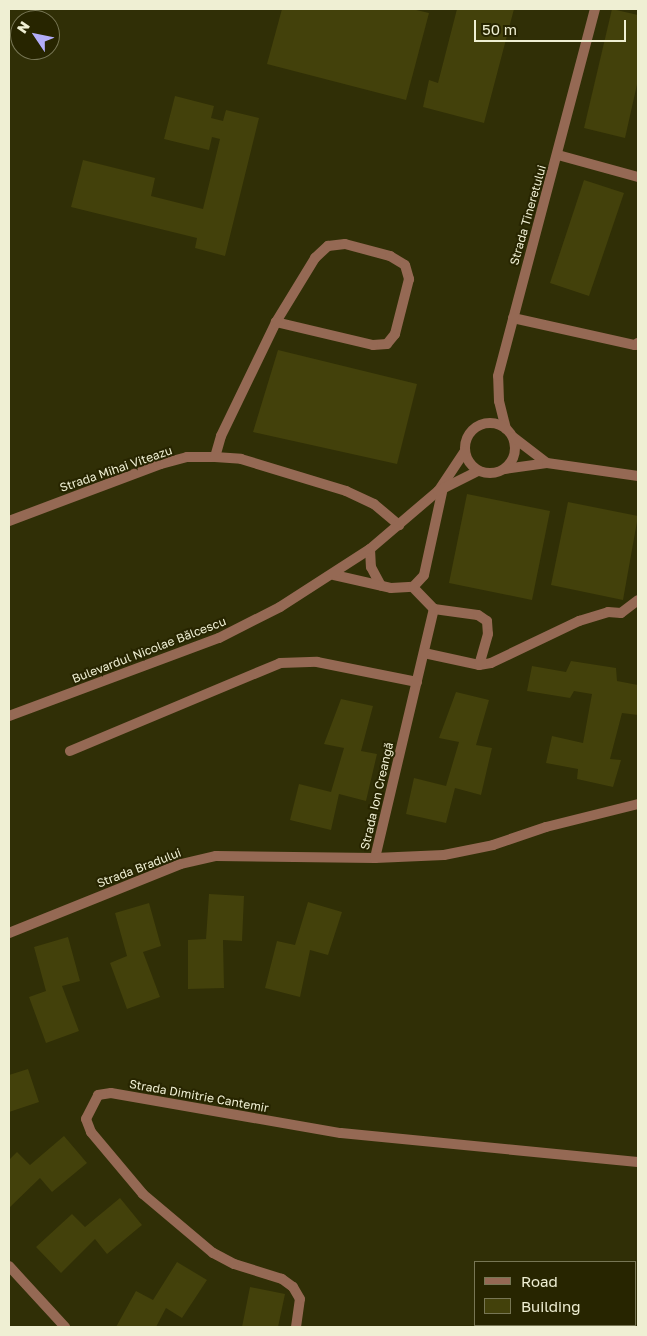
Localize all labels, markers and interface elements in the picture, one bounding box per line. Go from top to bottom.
north arrow [10,10,60,60]
scale bar [477,10,630,42]
text: N [13,18,33,36]
text: 50 m [482,20,517,38]
street label: Strada Tineretului [507,163,549,267]
street label: Strada Mihai Viteazu [58,443,174,495]
street label: Bulevardul Nicolae Bălcescu [70,614,228,686]
street label: Strada Ion Creangă [358,741,396,851]
street label: Strada Bradului [95,845,183,891]
street label: Strada Dimitrie Cantemir [128,1077,270,1115]
legend [474,1261,637,1326]
text: Road [521,1272,558,1290]
text: Building [521,1297,581,1315]

